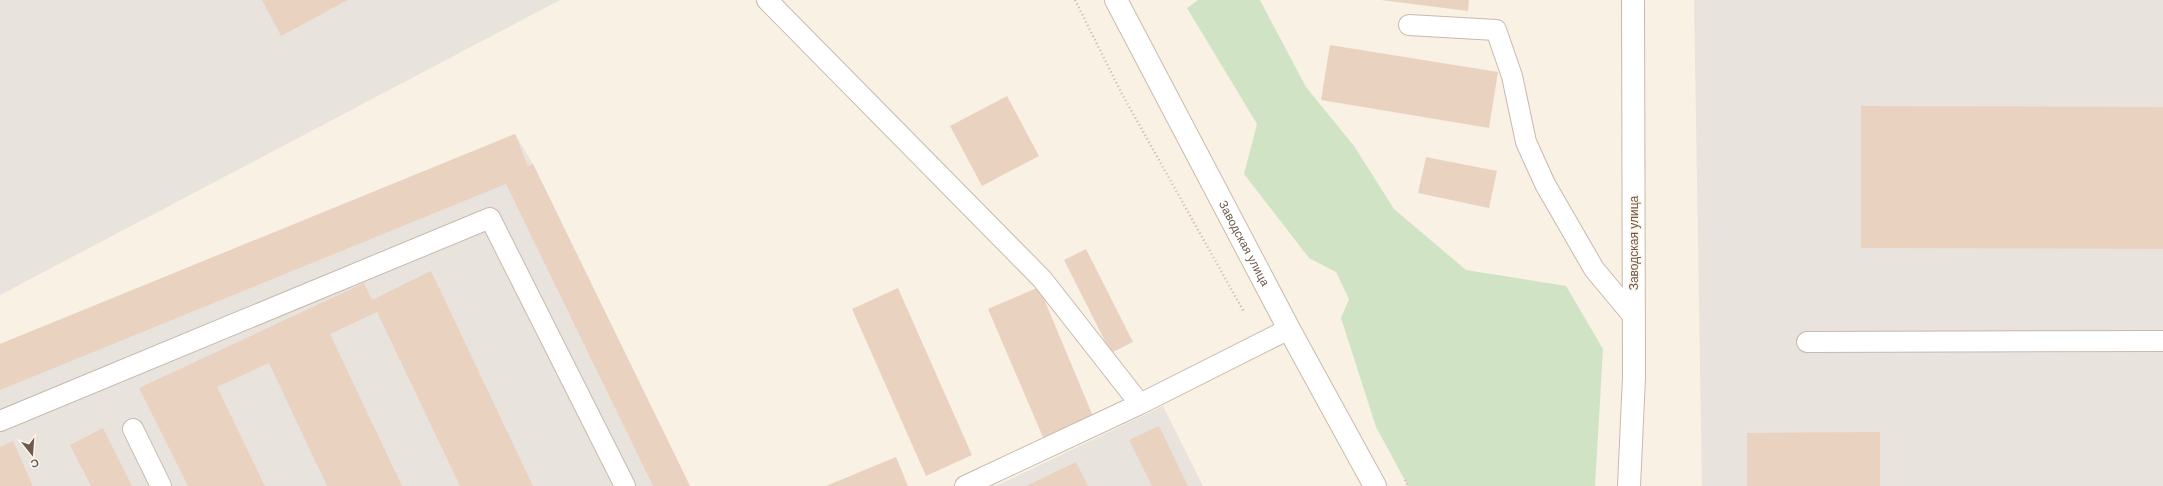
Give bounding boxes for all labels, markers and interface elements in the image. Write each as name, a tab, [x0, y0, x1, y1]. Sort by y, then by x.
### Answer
street label: Заводская улица	[1627, 195, 1641, 290]
street label: Заводская улица	[1216, 198, 1272, 289]
north arrow	[12, 434, 52, 474]
text: С	[29, 457, 40, 470]

